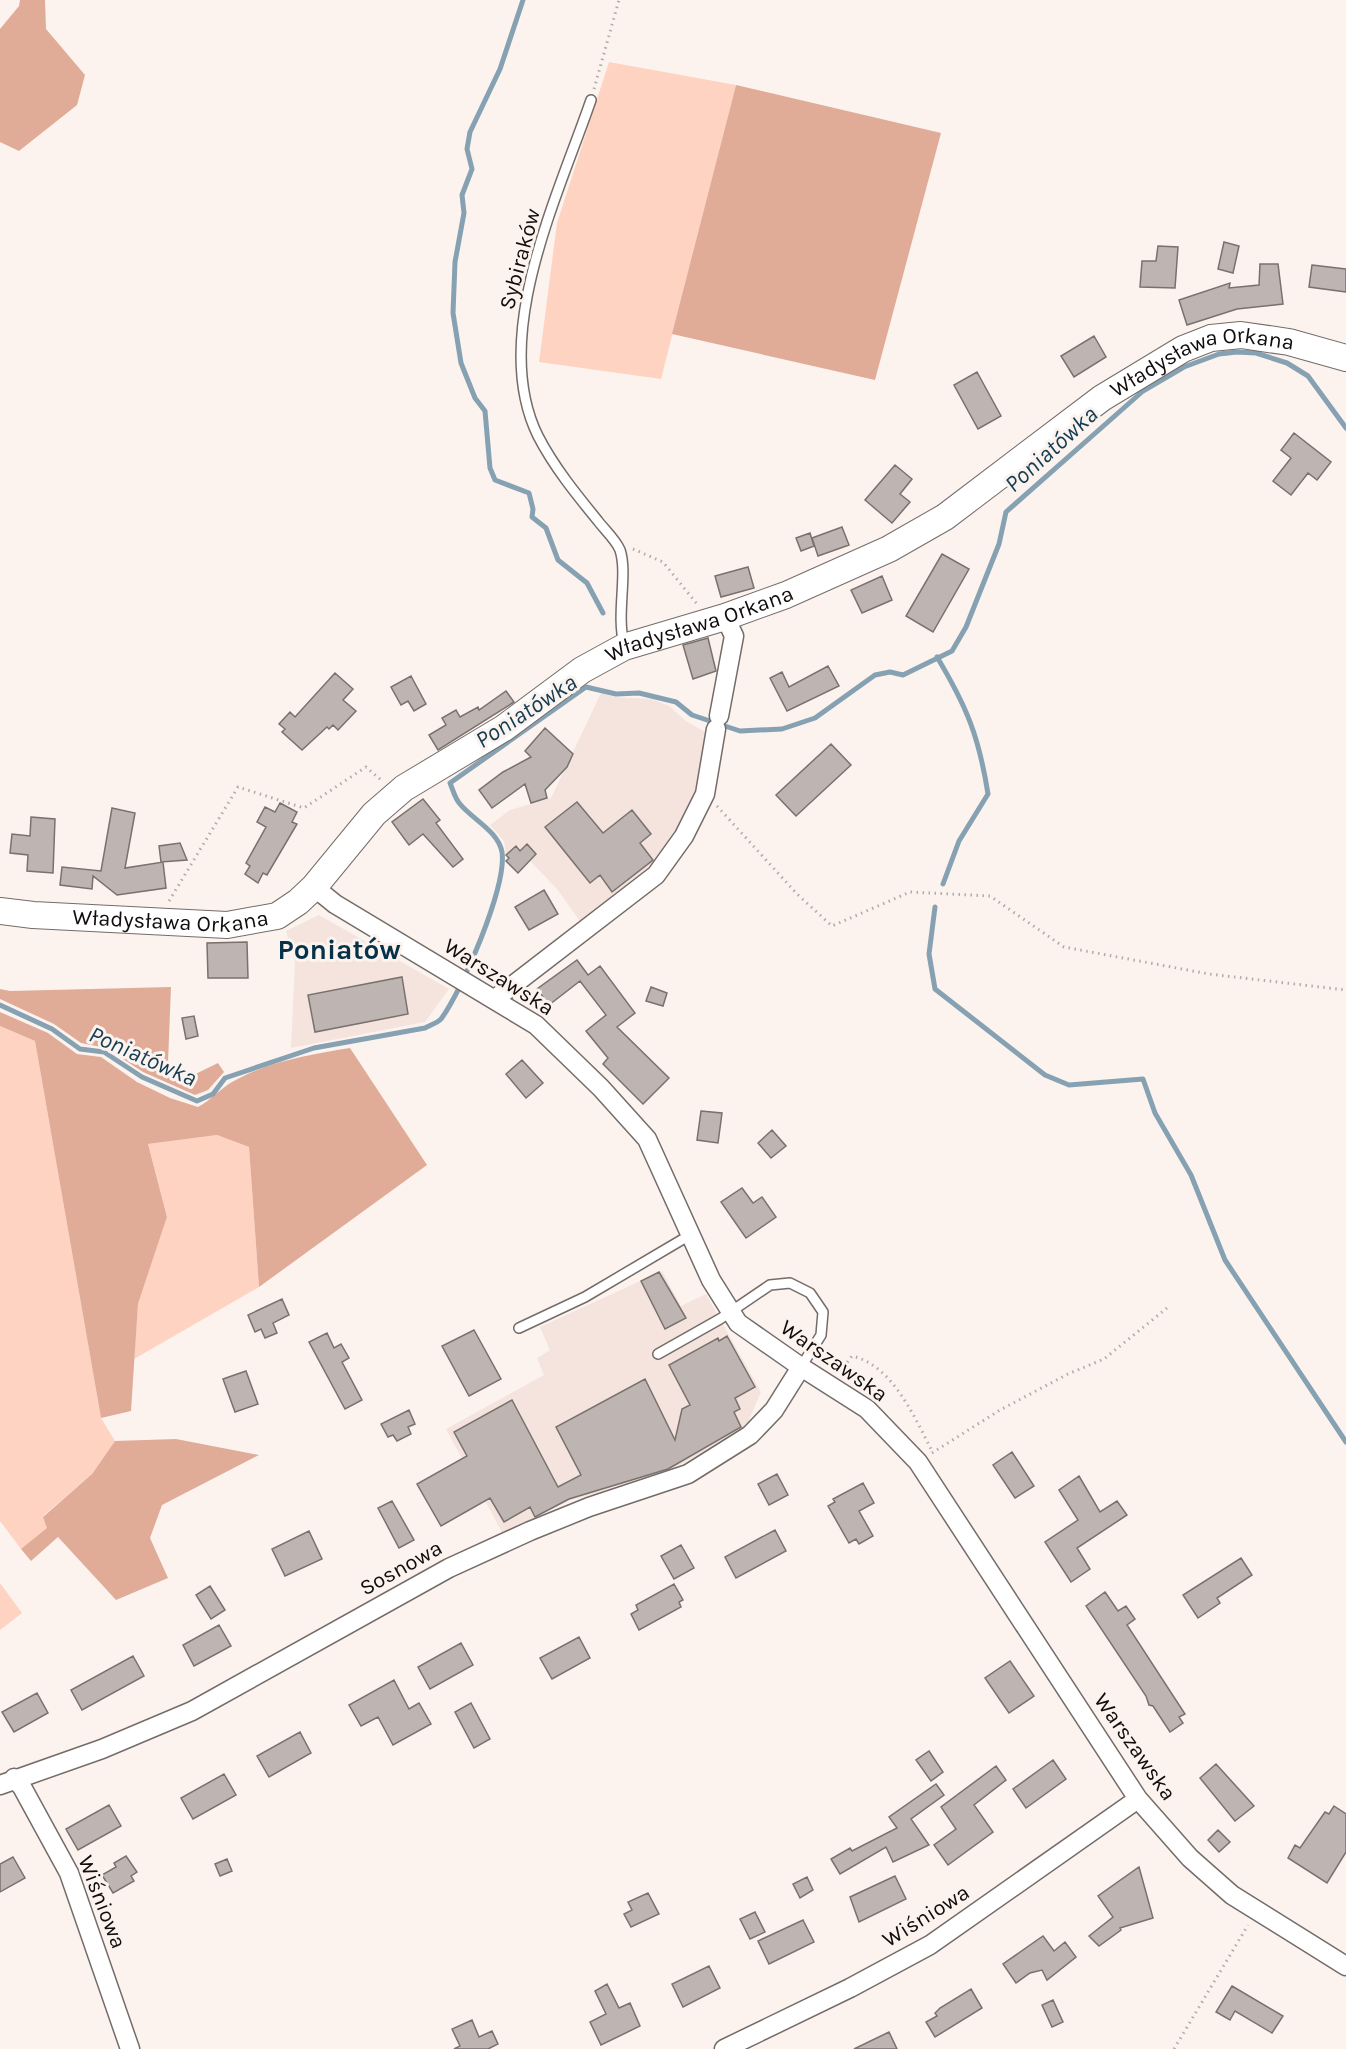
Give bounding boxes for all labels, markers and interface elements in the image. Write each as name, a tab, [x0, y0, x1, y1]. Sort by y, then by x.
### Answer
street label: Sybiraków	[494, 206, 546, 312]
street label: Władysława Orkana	[1105, 322, 1296, 403]
water label: Poniatówka	[999, 400, 1103, 498]
street label: Władysława Orkana	[601, 580, 797, 668]
water label: Poniatówka	[470, 668, 582, 754]
street label: Władysława Orkana	[72, 904, 270, 938]
district label: Poniatów	[277, 933, 401, 966]
street label: Warszawska	[439, 933, 559, 1021]
water label: Poniatówka	[85, 1020, 201, 1092]
street label: Warszawska	[775, 1314, 893, 1408]
street label: Sosnowa	[355, 1535, 447, 1601]
street label: Warszawska	[1088, 1688, 1182, 1806]
street label: Wiśniowa	[72, 1852, 132, 1952]
street label: Wiśniowa	[878, 1879, 974, 1953]

